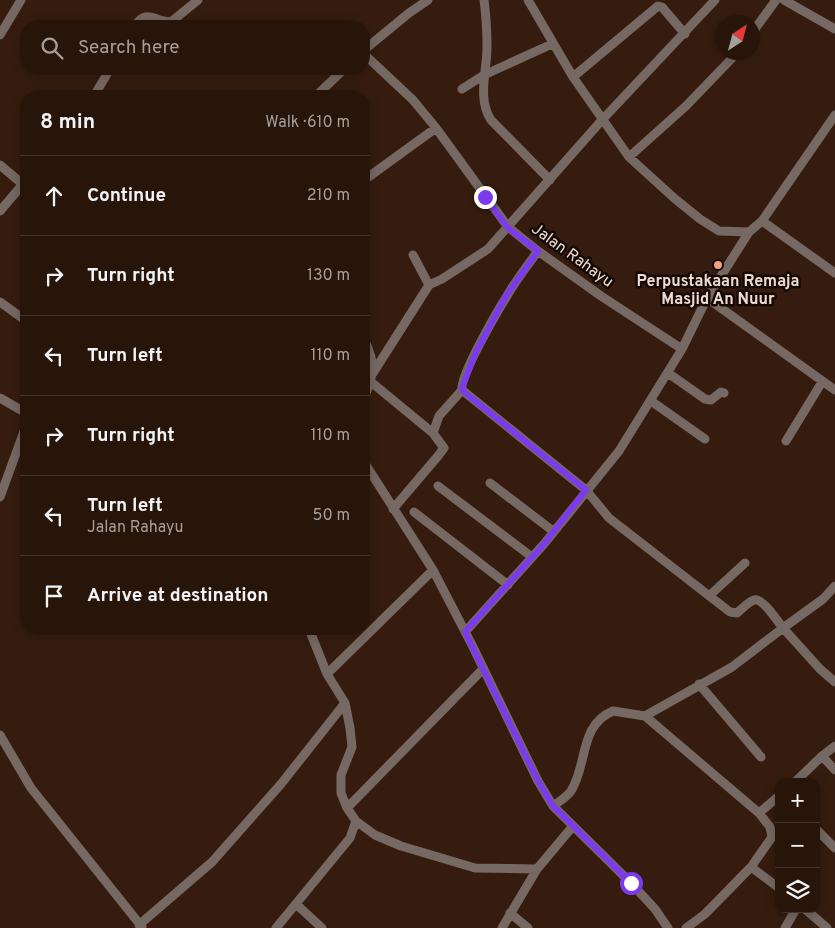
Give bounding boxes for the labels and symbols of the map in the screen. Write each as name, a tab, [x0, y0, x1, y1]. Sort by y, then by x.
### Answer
north arrow	[715, 15, 760, 60]
route end	[474, 186, 497, 209]
street label: Jalan Rahayu	[527, 220, 617, 292]
marker: Perpustakaan Remaja Masjid An Nuur	[712, 259, 724, 271]
place label: Perpustakaan Remaja Masjid An Nuur	[637, 272, 799, 310]
route start	[620, 872, 643, 895]

